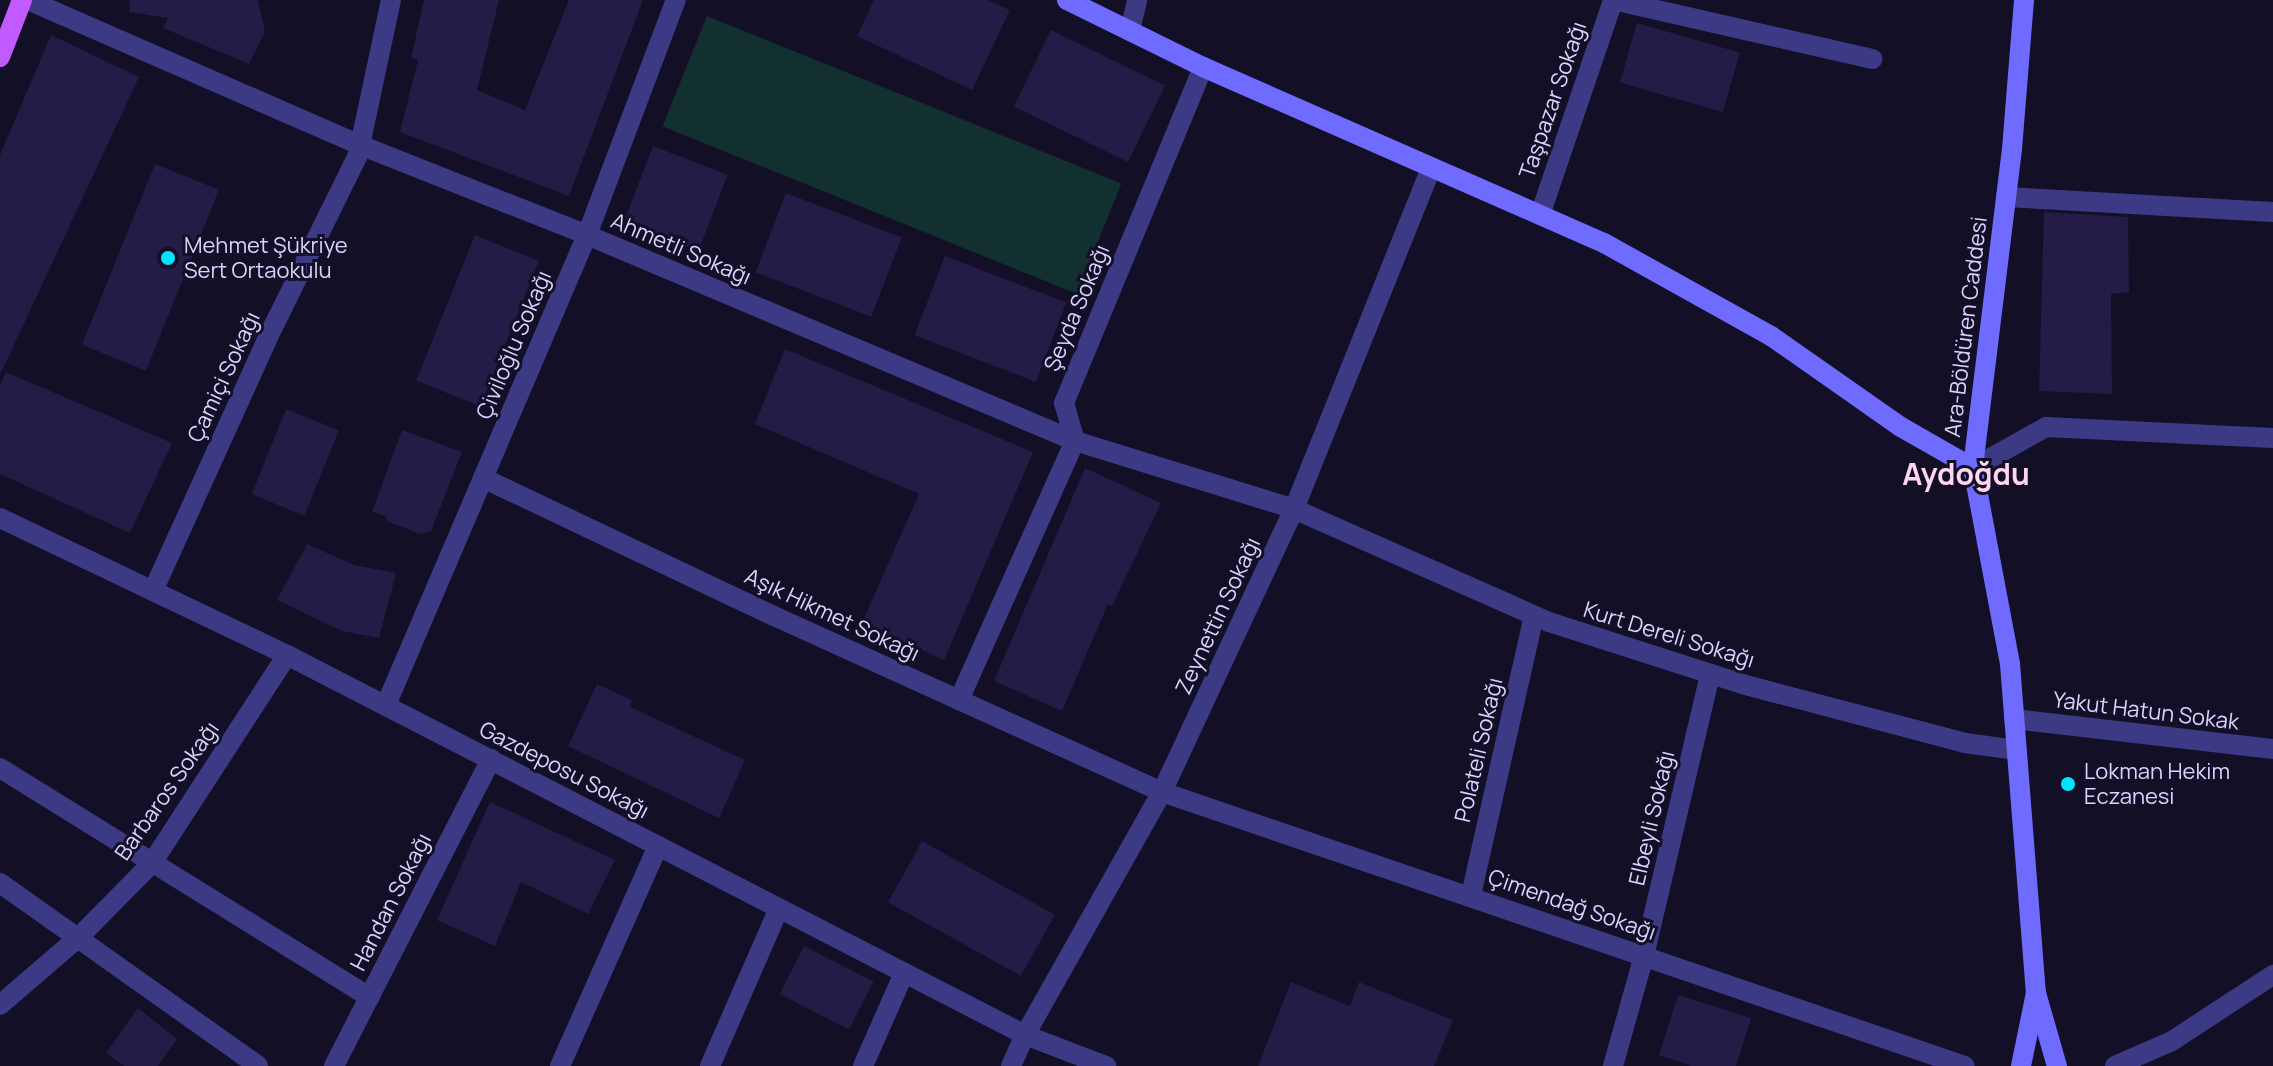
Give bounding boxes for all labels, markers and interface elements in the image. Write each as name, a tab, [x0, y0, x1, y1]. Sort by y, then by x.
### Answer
street label: Taşpazar Sokağı	[1514, 18, 1592, 182]
street label: Ahmetli Sokağı	[607, 208, 755, 290]
street label: Ara-Böldüren Caddesi	[1939, 215, 1993, 439]
place label: Mehmet Şükriye Sert Ortaokulu	[184, 232, 348, 284]
street label: Şeyda Sokağı	[1038, 241, 1116, 375]
marker: Mehmet Şükriye Sert Ortaokulu	[159, 249, 177, 267]
street label: Çiviloğlu Sokağı	[471, 267, 557, 423]
street label: Çamiçi Sokağı	[182, 308, 266, 446]
district label: Aydoğdu	[1902, 456, 2030, 492]
street label: Zeynettin Sokağı	[1170, 533, 1266, 699]
street label: Aşık Hikmet Sokağı	[741, 563, 923, 667]
street label: Kurt Dereli Sokağı	[1580, 596, 1758, 674]
street label: Polateli Sokağı	[1450, 675, 1508, 825]
street label: Yakut Hatun Sokak	[2052, 686, 2240, 736]
street label: Gazdeposu Sokağı	[475, 716, 653, 824]
street label: Barbaros Sokağı	[109, 717, 225, 865]
street label: Elbeyli Sokağı	[1624, 748, 1680, 888]
place label: Lokman Hekim Eczanesi	[2084, 758, 2230, 810]
marker: Lokman Hekim Eczanesi	[2059, 775, 2077, 793]
street label: Handan Sokağı	[345, 829, 437, 975]
street label: Çimendağ Sokağı	[1485, 864, 1659, 946]

